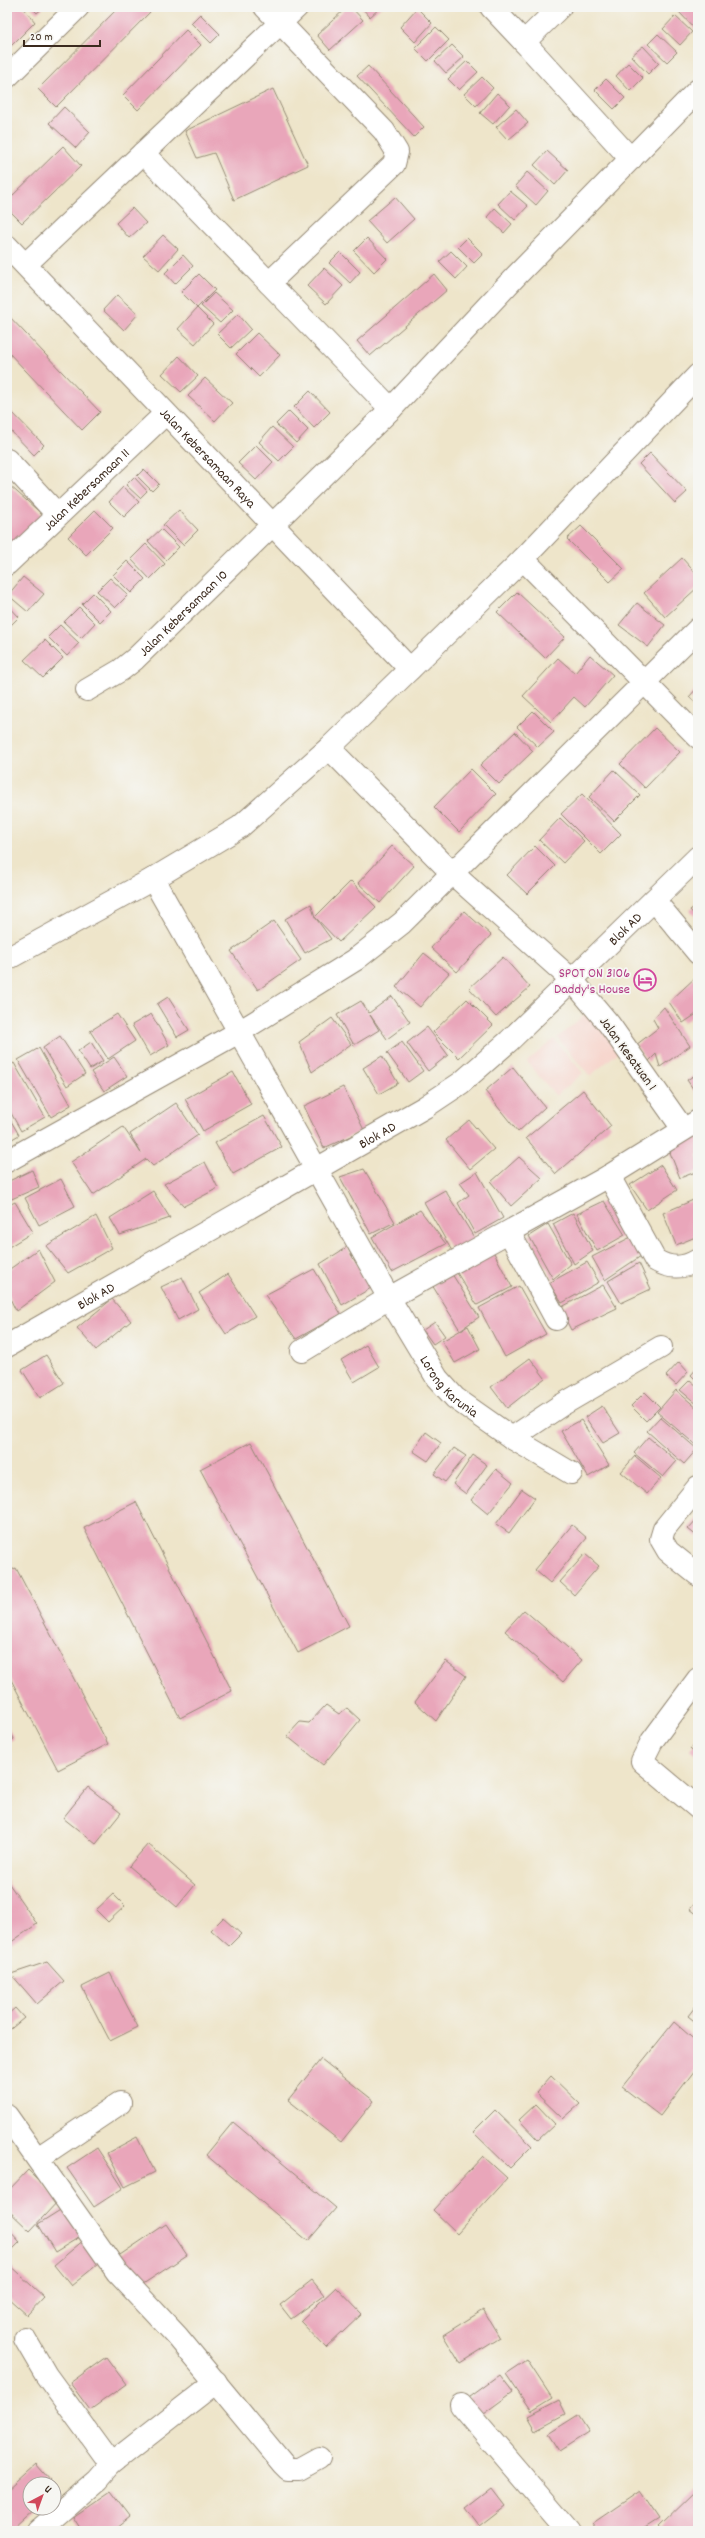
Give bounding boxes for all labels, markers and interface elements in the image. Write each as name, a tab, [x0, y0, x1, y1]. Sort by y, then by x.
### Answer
scale bar	[24, 22, 100, 48]
text: 20 m	[30, 29, 53, 46]
street label: Jalan Kebersamaan Raya	[154, 404, 260, 514]
street label: Jalan Kebersamaan 11	[40, 444, 135, 536]
street label: Jalan Kebersamaan 10	[135, 566, 233, 662]
street label: Blok AD	[605, 909, 647, 951]
place label: SPOT ON 3106 Daddy's House	[554, 964, 630, 1000]
hotel icon: SPOT ON 3106 Daddy's House	[632, 967, 658, 993]
street label: Jalan Kesatuan 1	[594, 1013, 661, 1095]
street label: Blok AD	[355, 1118, 400, 1155]
street label: Blok AD	[74, 1278, 119, 1316]
street label: Lorong Karunia	[414, 1352, 482, 1424]
north arrow	[22, 2476, 62, 2516]
text: U	[40, 2482, 55, 2498]

